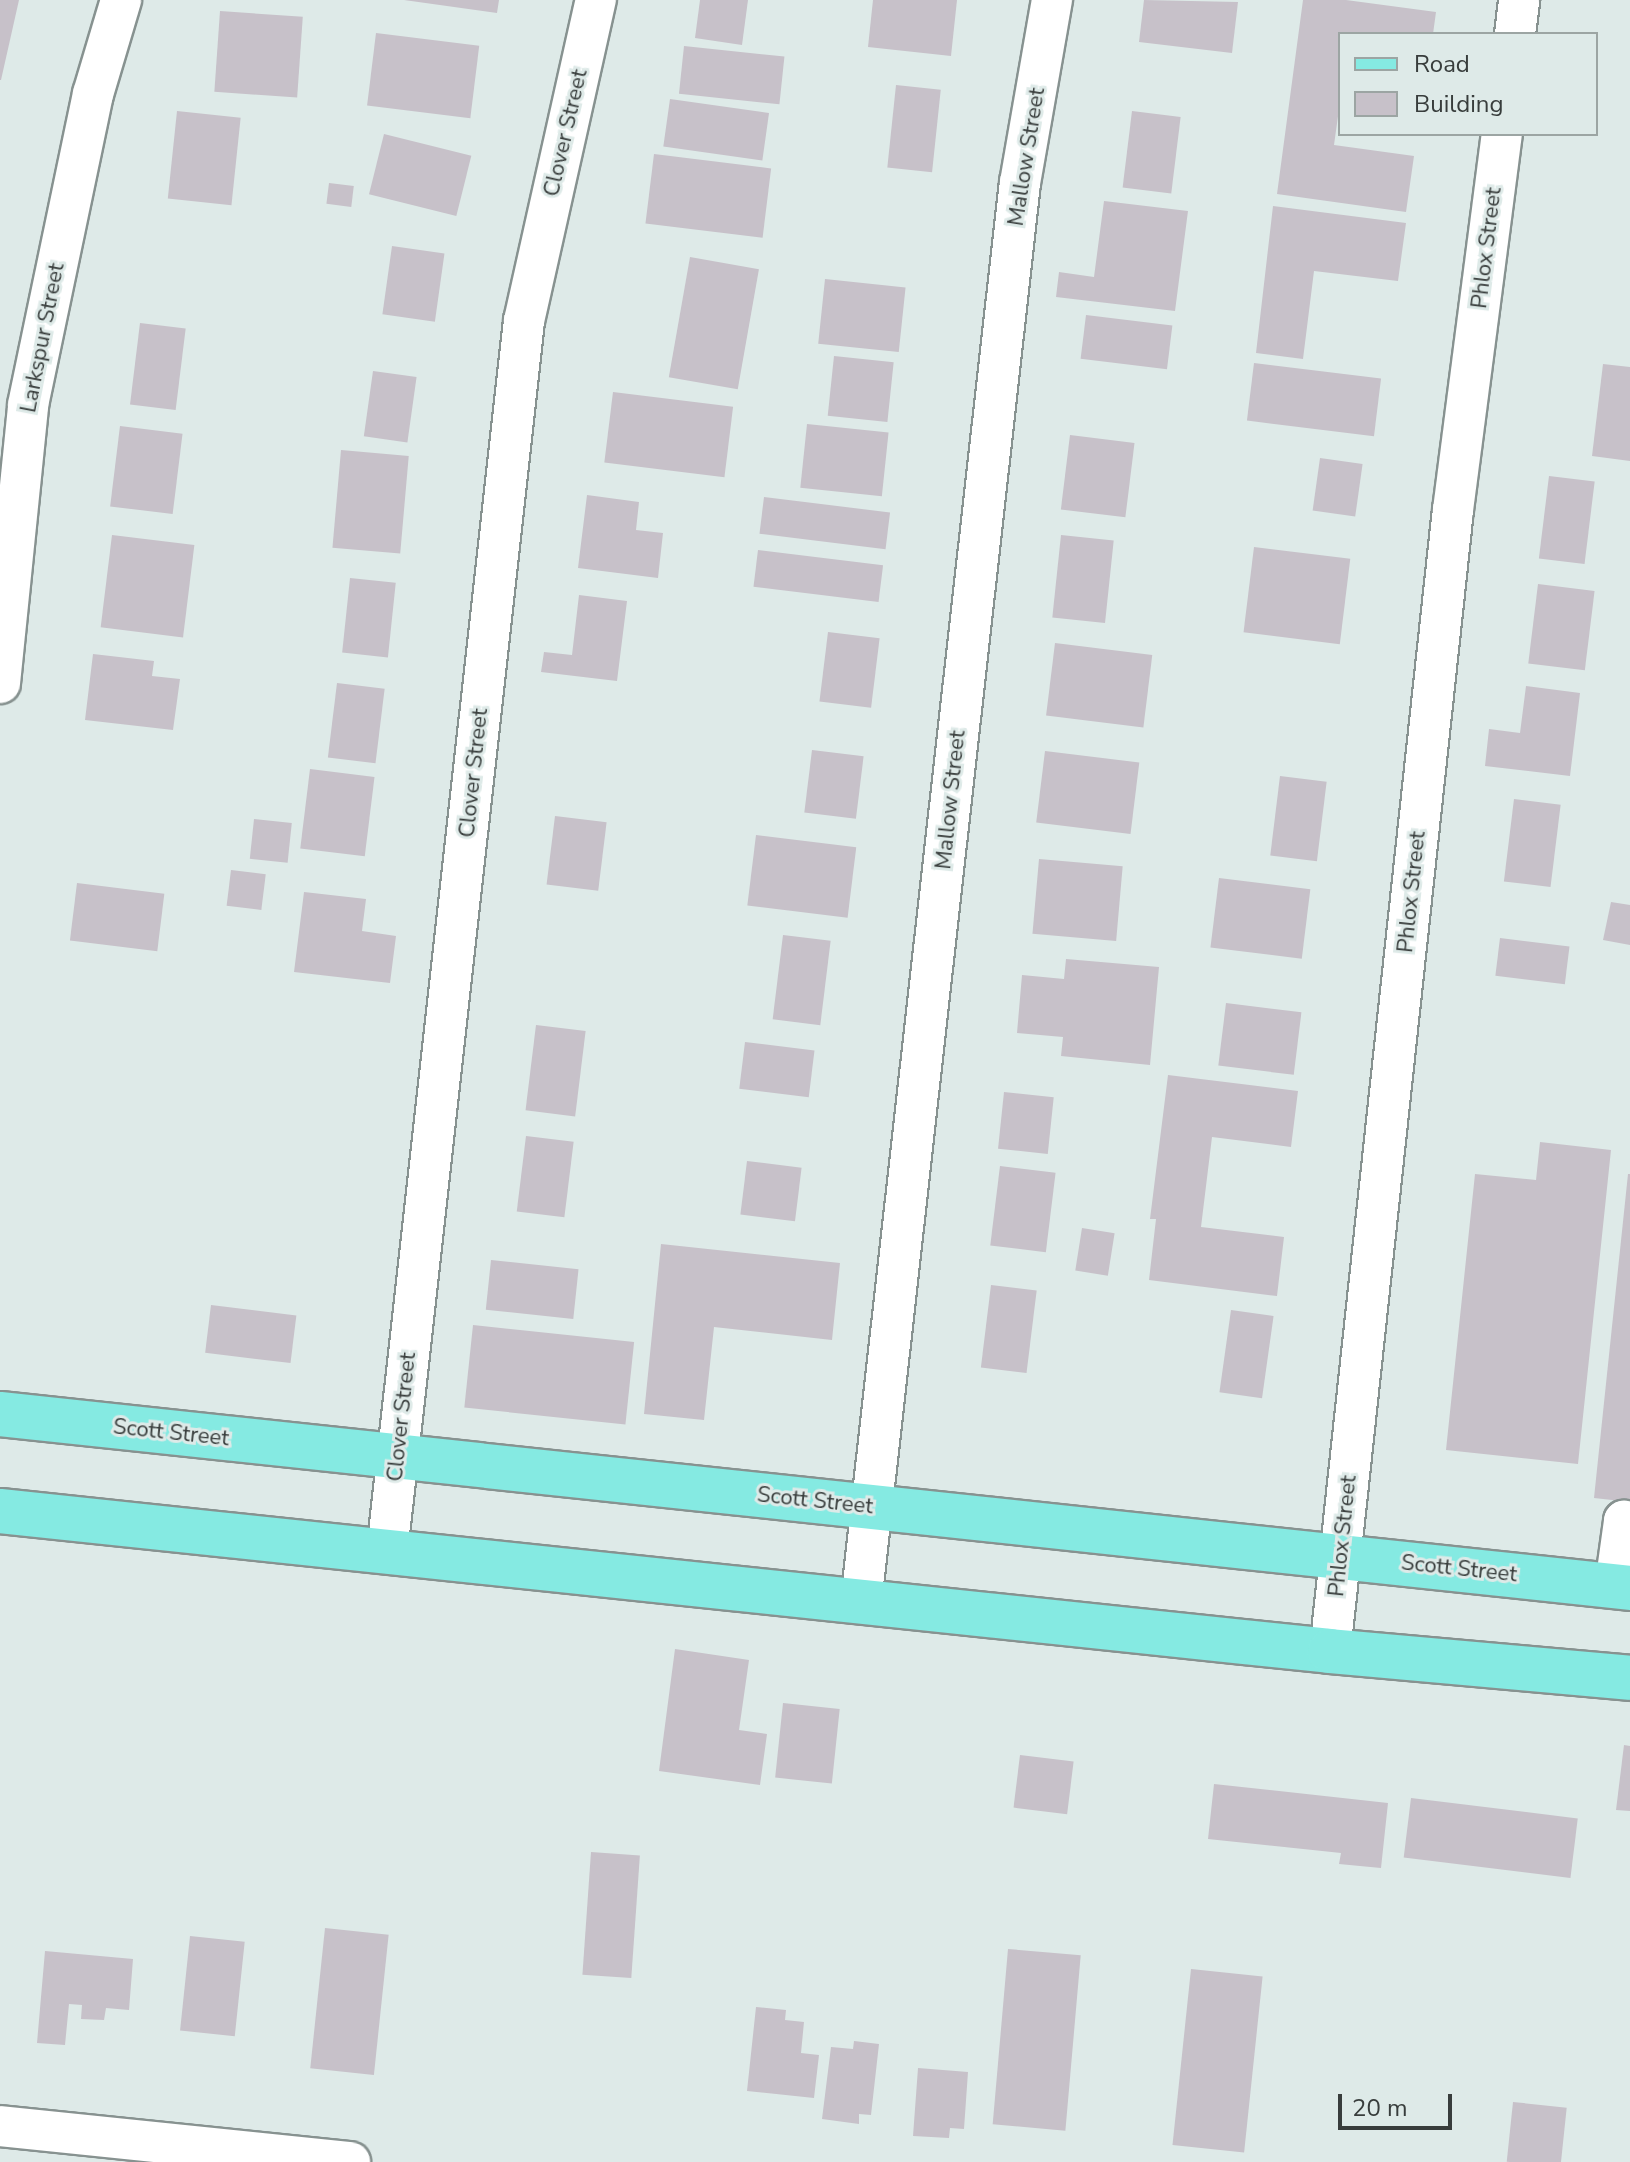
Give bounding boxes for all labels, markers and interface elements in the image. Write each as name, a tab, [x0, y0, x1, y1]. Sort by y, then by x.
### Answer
legend	[1338, 32, 1598, 136]
text: Road	[1414, 48, 1470, 80]
street label: Clover Street	[539, 67, 593, 199]
street label: Mallow Street	[1003, 86, 1051, 228]
text: Building	[1414, 88, 1504, 120]
street label: Phlox Street	[1466, 186, 1508, 310]
street label: Larkspur Street	[16, 261, 70, 415]
street label: Clover Street	[454, 707, 494, 839]
street label: Mallow Street	[931, 729, 971, 871]
street label: Phlox Street	[1392, 830, 1432, 954]
street label: Clover Street	[382, 1351, 422, 1483]
street label: Scott Street	[112, 1414, 230, 1452]
street label: Phlox Street	[1323, 1474, 1363, 1598]
street label: Scott Street	[756, 1482, 874, 1520]
street label: Scott Street	[1400, 1550, 1518, 1588]
scale bar	[1342, 2078, 1456, 2128]
text: 20 m	[1352, 2092, 1408, 2124]

